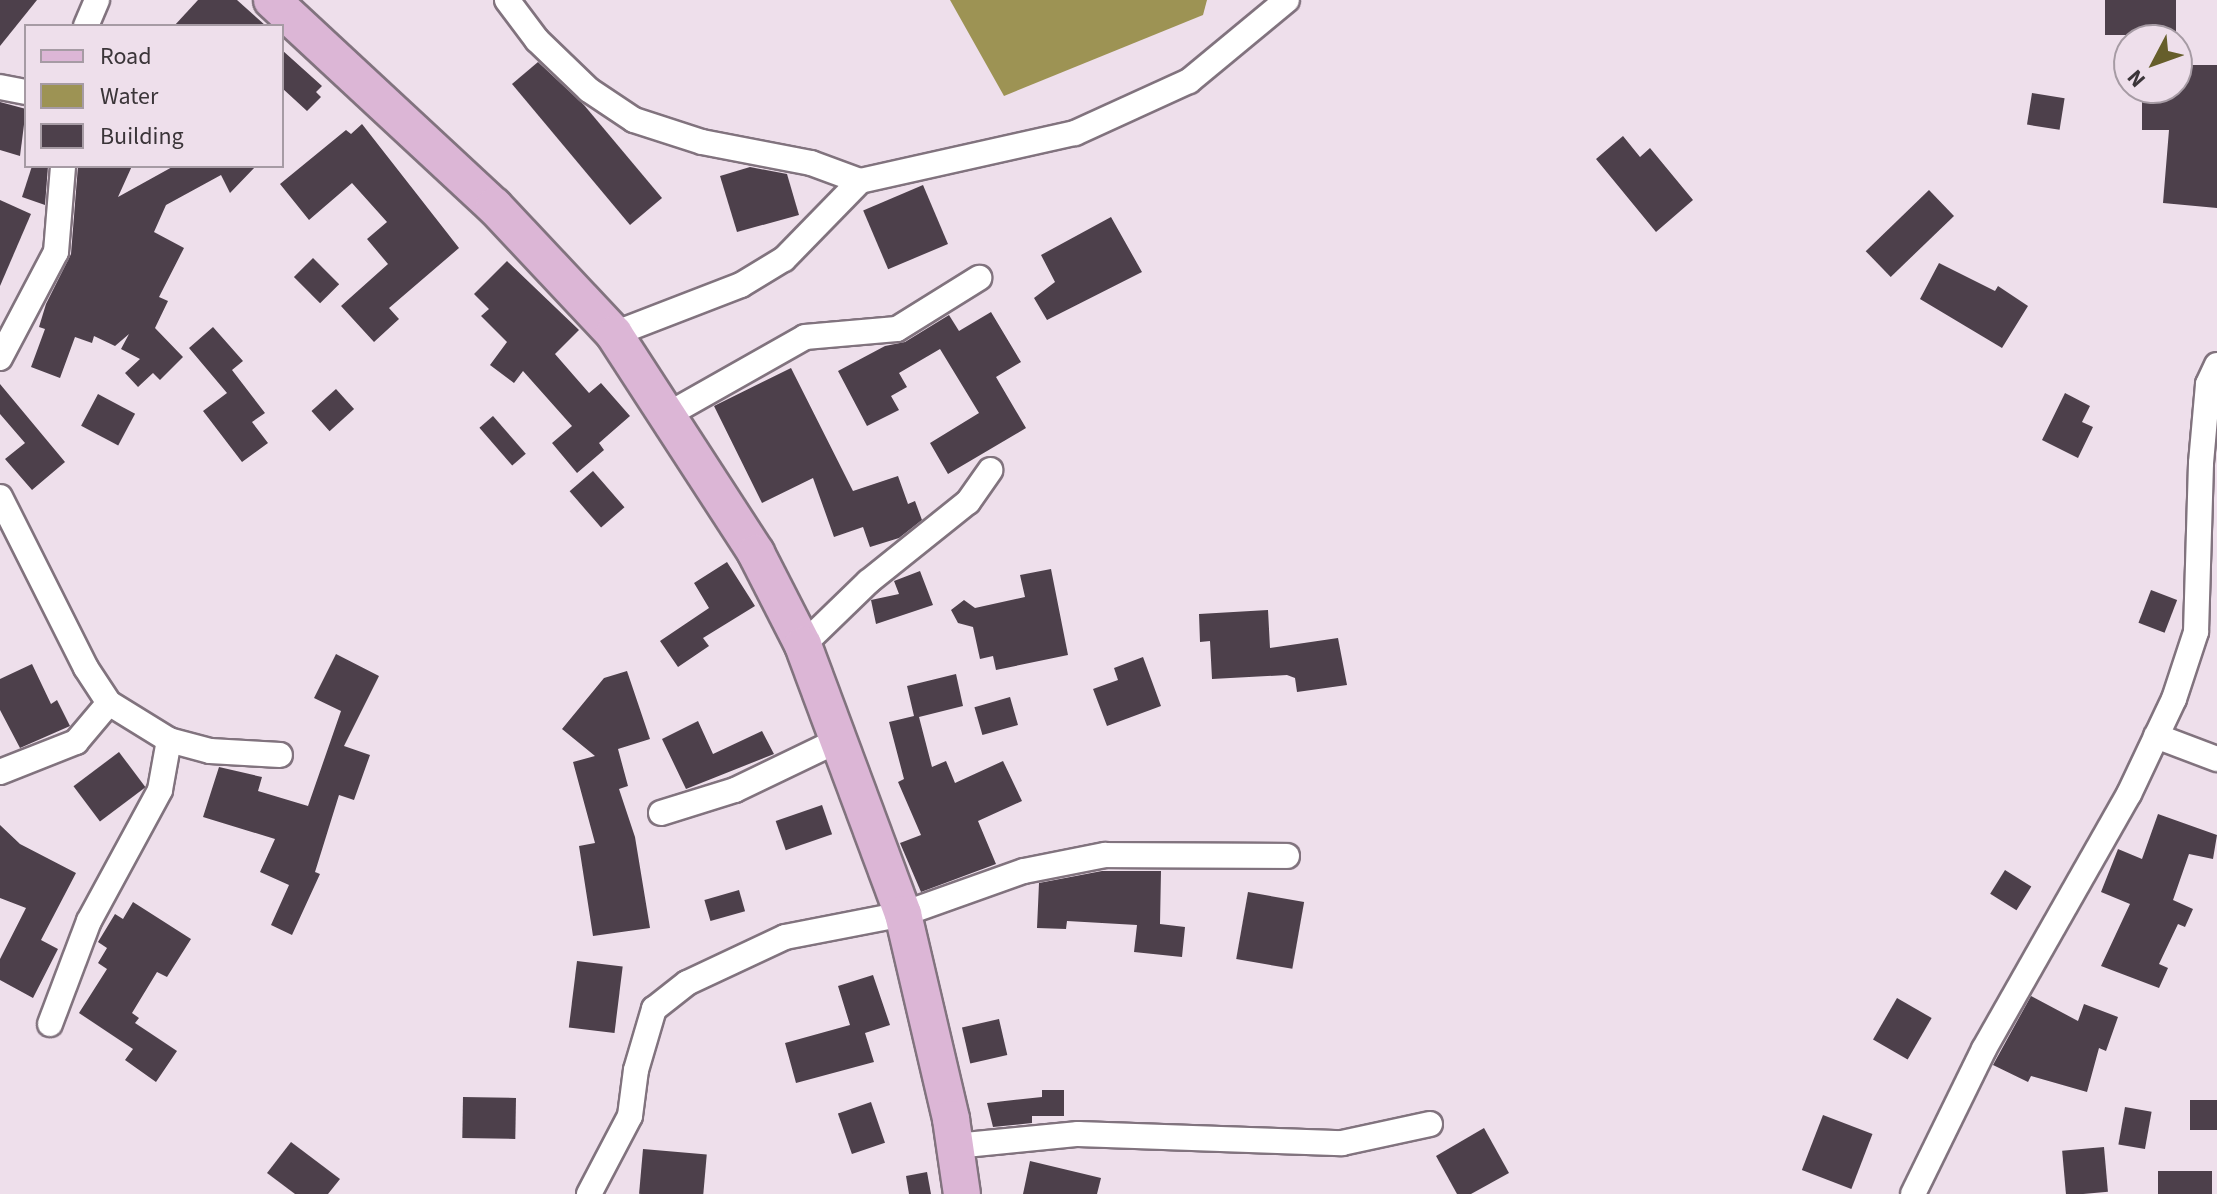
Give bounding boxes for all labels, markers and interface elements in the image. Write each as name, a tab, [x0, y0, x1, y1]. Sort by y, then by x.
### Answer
legend	[24, 24, 284, 168]
north arrow	[2113, 24, 2193, 104]
text: Road	[100, 39, 152, 74]
text: N	[2120, 62, 2153, 94]
text: Water	[100, 79, 158, 114]
text: Building	[100, 119, 184, 154]

